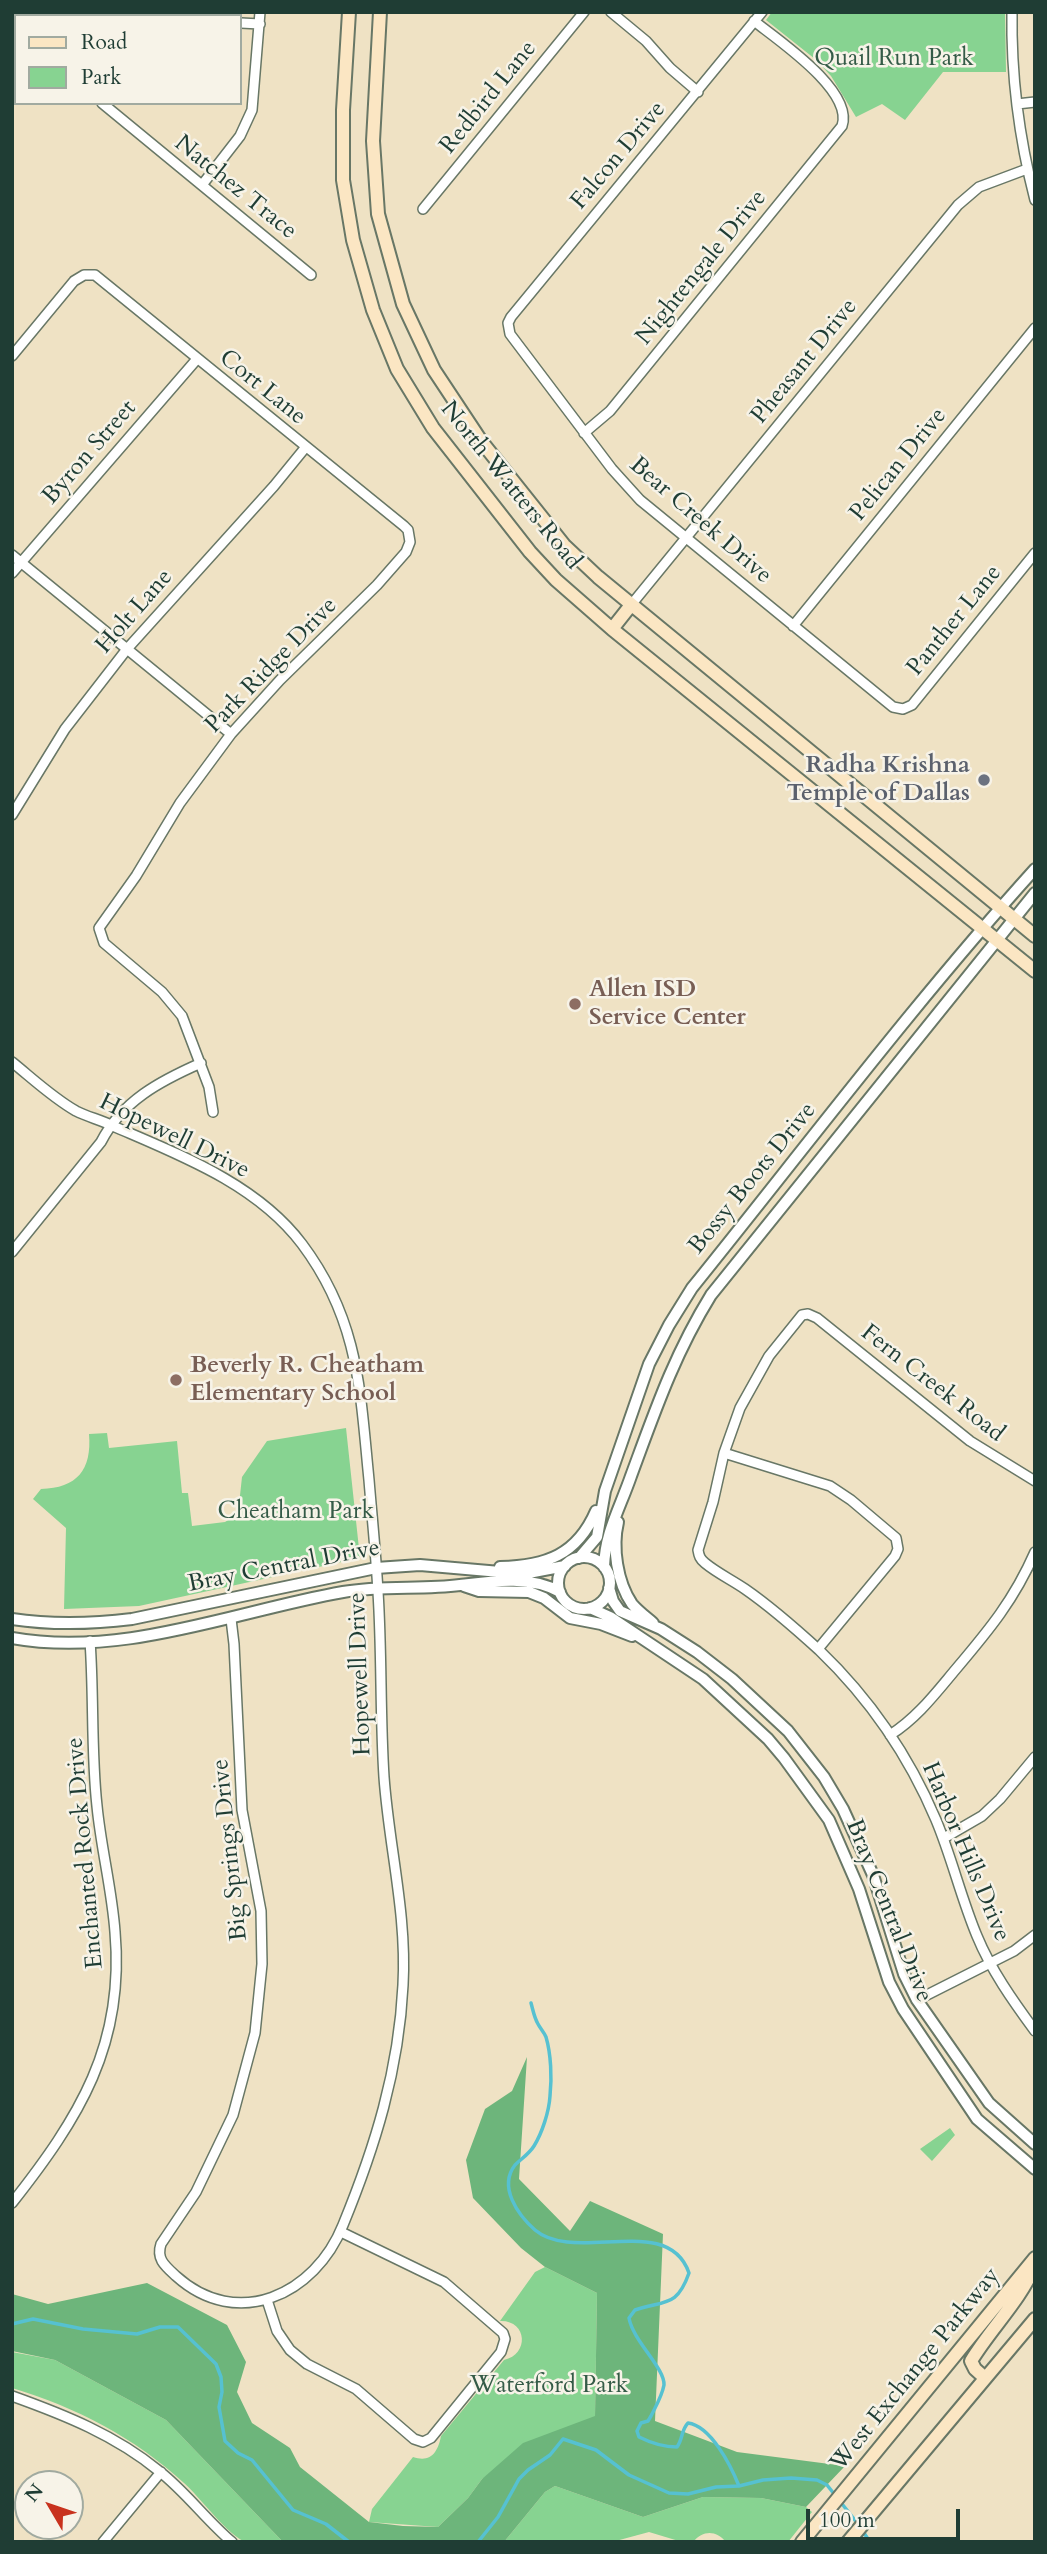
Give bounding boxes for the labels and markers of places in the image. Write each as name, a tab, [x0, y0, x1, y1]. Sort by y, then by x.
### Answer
place label: Radha Krishna Temple of Dallas	[787, 752, 970, 808]
marker: Radha Krishna Temple of Dallas	[976, 772, 992, 788]
place label: Allen ISD Service Center	[589, 976, 746, 1032]
marker: Allen ISD Service Center	[567, 996, 583, 1012]
place label: Beverly R. Cheatham Elementary School	[190, 1352, 424, 1408]
marker: Beverly R. Cheatham Elementary School	[168, 1372, 184, 1388]

